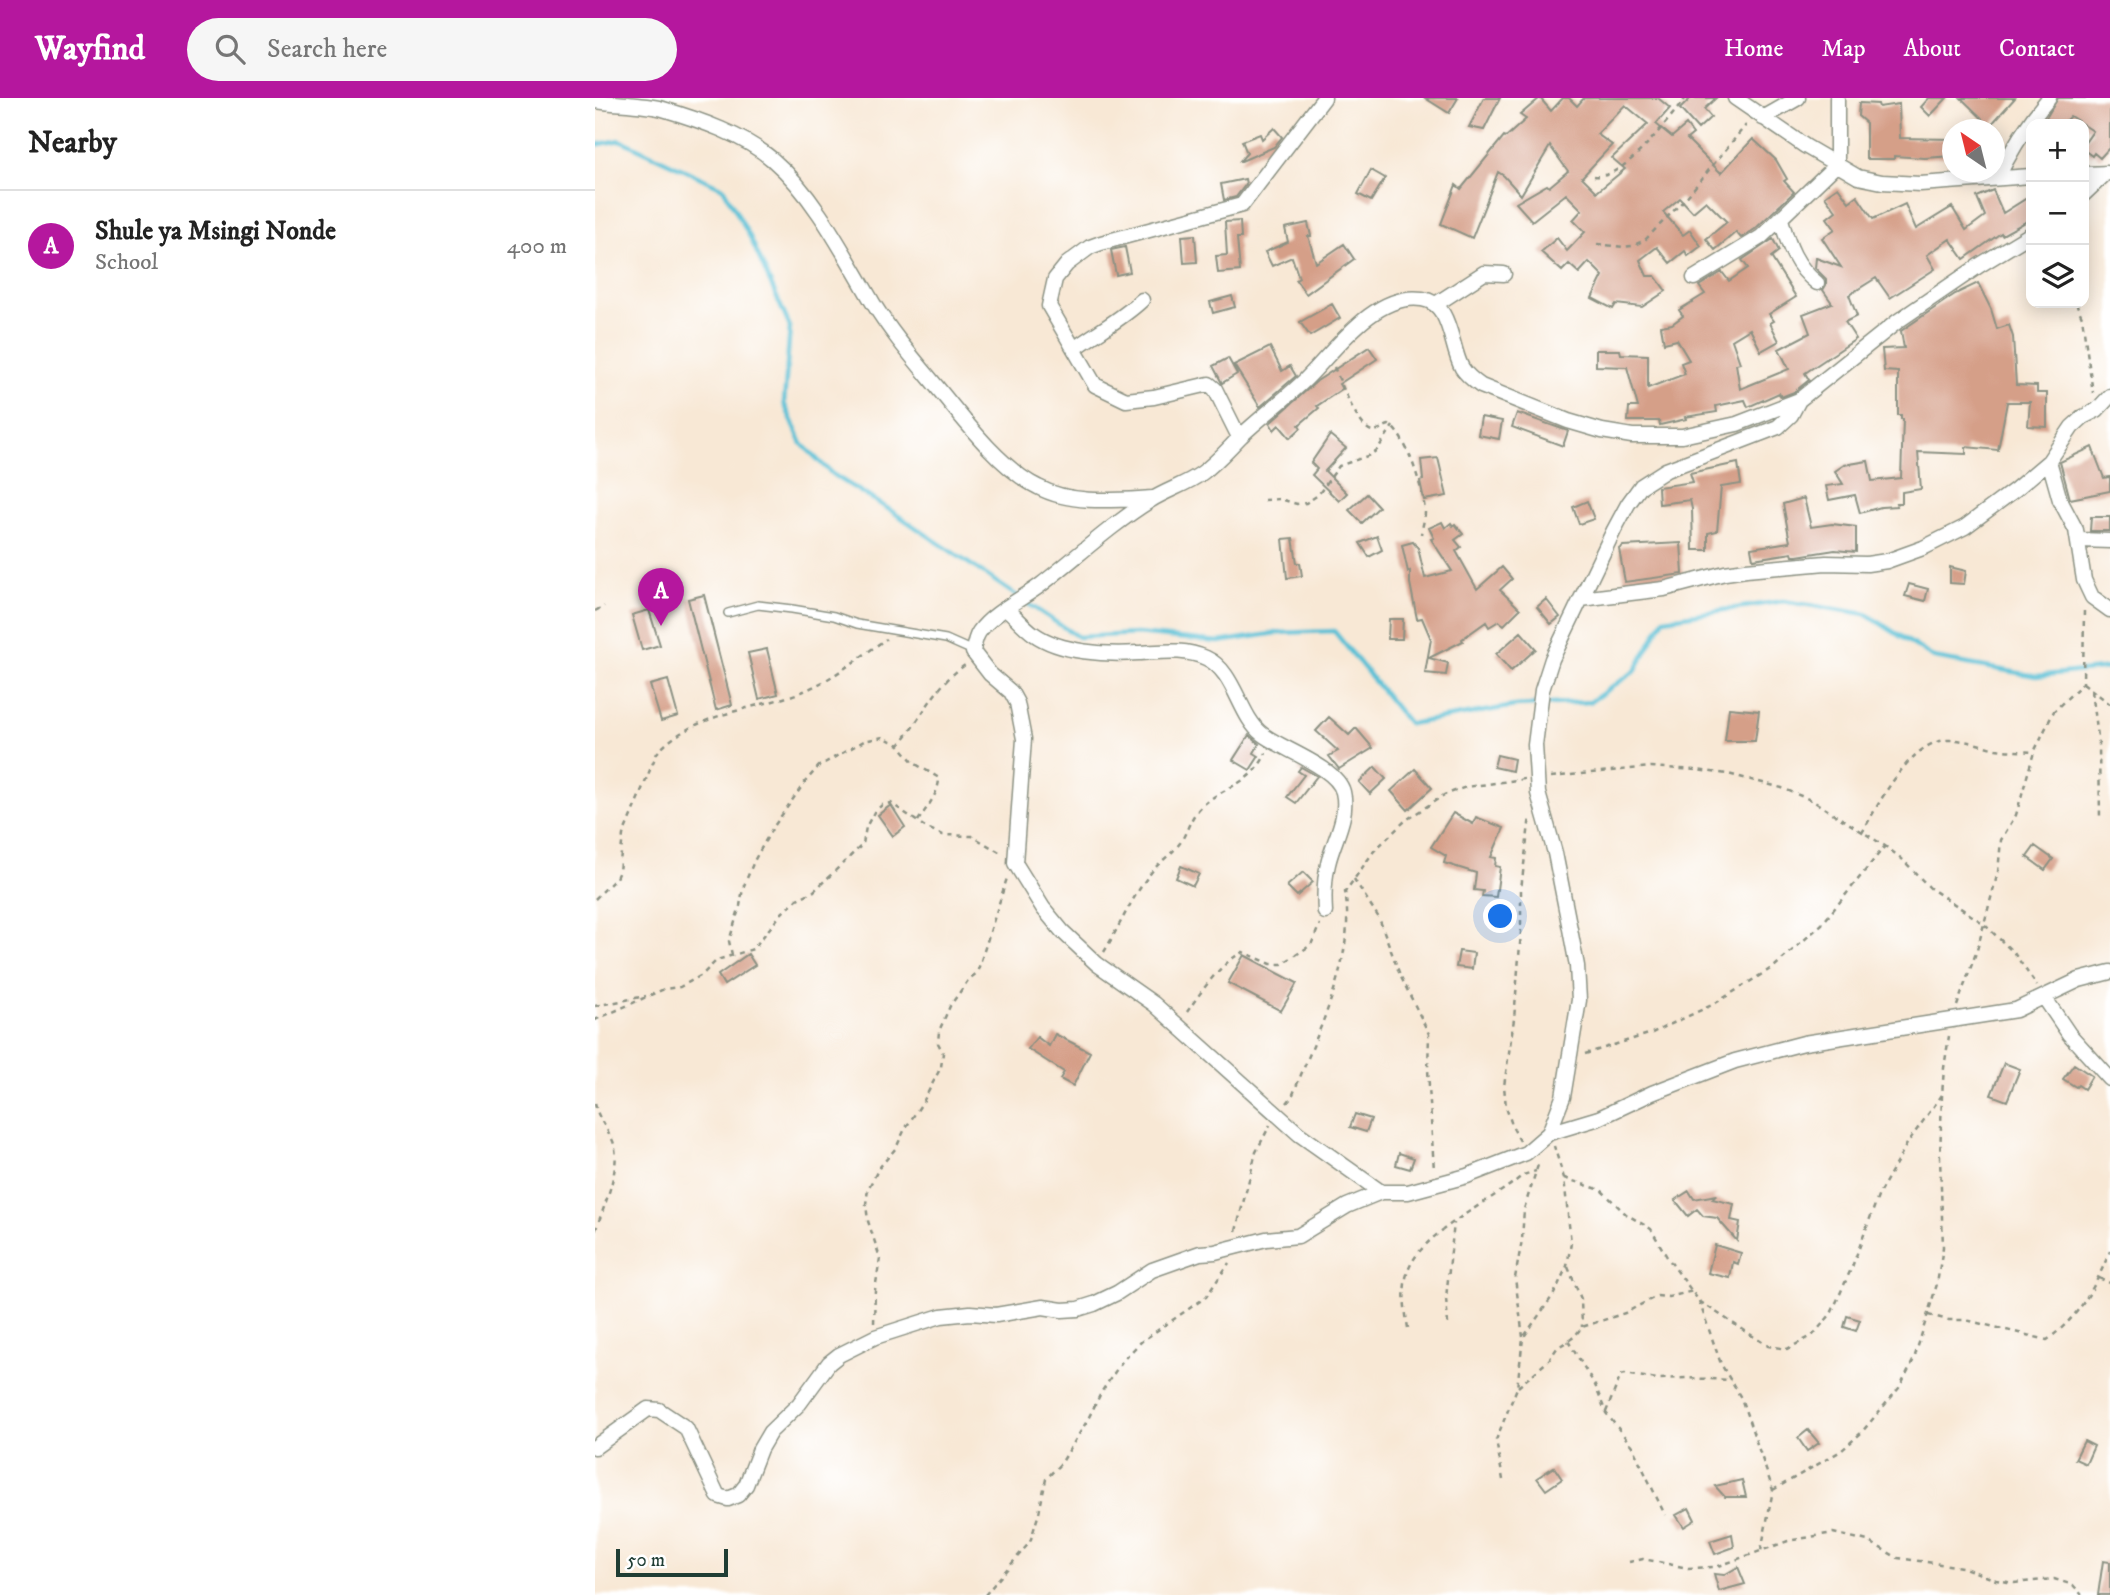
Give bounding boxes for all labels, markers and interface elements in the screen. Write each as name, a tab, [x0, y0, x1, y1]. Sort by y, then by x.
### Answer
search box	[187, 18, 677, 81]
text: Wayfind	[35, 29, 145, 70]
icon: search	[211, 30, 249, 68]
text: Search here	[267, 33, 387, 66]
text: Home	[1724, 34, 1783, 64]
text: Map	[1821, 34, 1866, 64]
text: About	[1904, 34, 1961, 64]
text: Contact	[1999, 34, 2075, 64]
north arrow	[1942, 119, 2005, 182]
map controls	[2026, 119, 2089, 308]
button: +	[2026, 119, 2089, 182]
text: Nearby	[28, 125, 117, 162]
button: −	[2026, 182, 2089, 245]
text: Shule ya Msingi Nonde	[95, 215, 336, 248]
text: A	[44, 232, 58, 261]
text: 400 m	[507, 232, 567, 261]
button: layers	[2026, 245, 2089, 308]
text: School	[95, 248, 158, 277]
pin: A	[638, 568, 684, 626]
your location	[1483, 899, 1517, 933]
scale bar	[616, 1546, 728, 1578]
text: 50 m	[627, 1549, 665, 1572]

